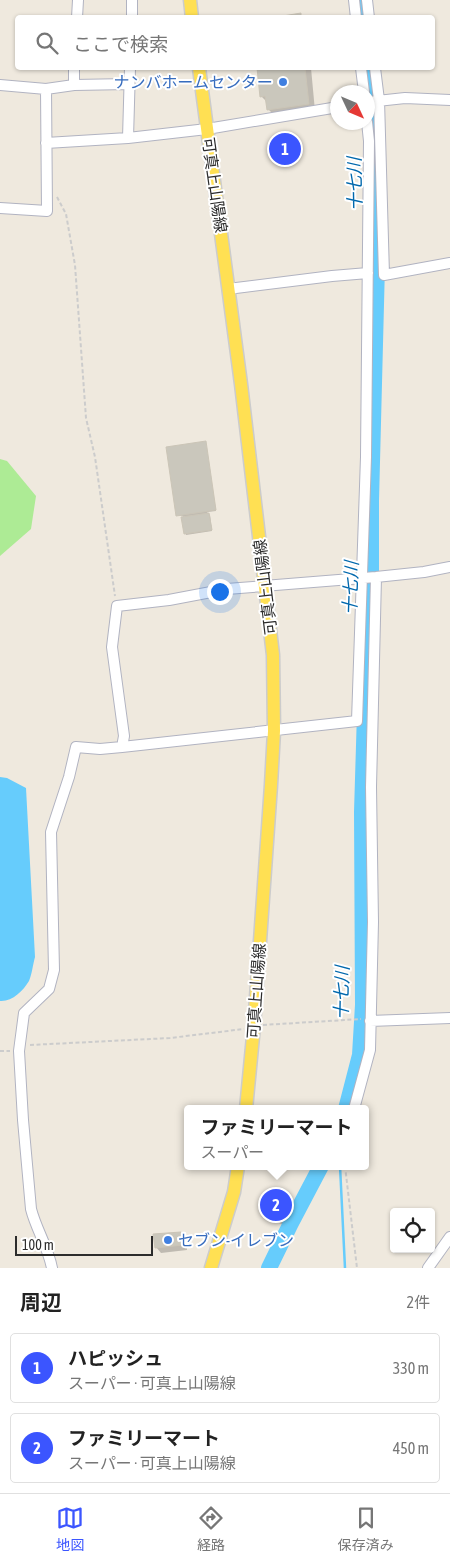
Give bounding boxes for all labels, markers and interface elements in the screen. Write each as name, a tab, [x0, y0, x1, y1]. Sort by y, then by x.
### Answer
search box	[15, 15, 435, 70]
icon: search	[33, 29, 61, 57]
text: ここで検索	[73, 33, 168, 55]
place label: ナンバホームセンター	[113, 73, 273, 91]
marker: ナンバホームセンター	[277, 76, 289, 88]
north arrow	[330, 85, 375, 130]
pin: 1	[269, 130, 301, 168]
street label: 可真上山陽線	[199, 136, 231, 234]
water label: 十七川	[343, 155, 365, 211]
street label: 可真上山陽線	[250, 538, 280, 636]
water label: 十七川	[339, 559, 362, 615]
your location	[207, 579, 233, 605]
street label: 可真上山陽線	[244, 942, 268, 1040]
water label: 十七川	[331, 964, 353, 1020]
popup	[184, 1105, 369, 1170]
text: ファミリーマート	[200, 1116, 353, 1138]
text: スーパー	[200, 1143, 264, 1161]
pin: 2	[260, 1186, 292, 1224]
map controls	[390, 1208, 435, 1253]
button: locate	[390, 1208, 435, 1253]
place label: セブン-イレブン	[178, 1231, 294, 1249]
scale bar	[15, 1233, 152, 1256]
marker: セブン-イレブン	[162, 1234, 174, 1246]
text: 100 m	[22, 1237, 54, 1253]
text: 周辺	[20, 1290, 62, 1314]
text: 2件	[406, 1293, 430, 1311]
text: ハピッシュ	[68, 1347, 163, 1369]
text: 1	[33, 1359, 41, 1377]
text: 330 m	[393, 1359, 429, 1377]
text: スーパー · 可真上山陽線	[68, 1374, 236, 1392]
text: ファミリーマート	[68, 1427, 220, 1449]
text: 2	[33, 1439, 41, 1457]
text: 450 m	[393, 1439, 429, 1457]
text: スーパー · 可真上山陽線	[68, 1454, 236, 1472]
tab: 地図	[56, 1504, 84, 1554]
tab: 経路	[197, 1504, 225, 1554]
tab: 保存済み	[338, 1504, 394, 1554]

